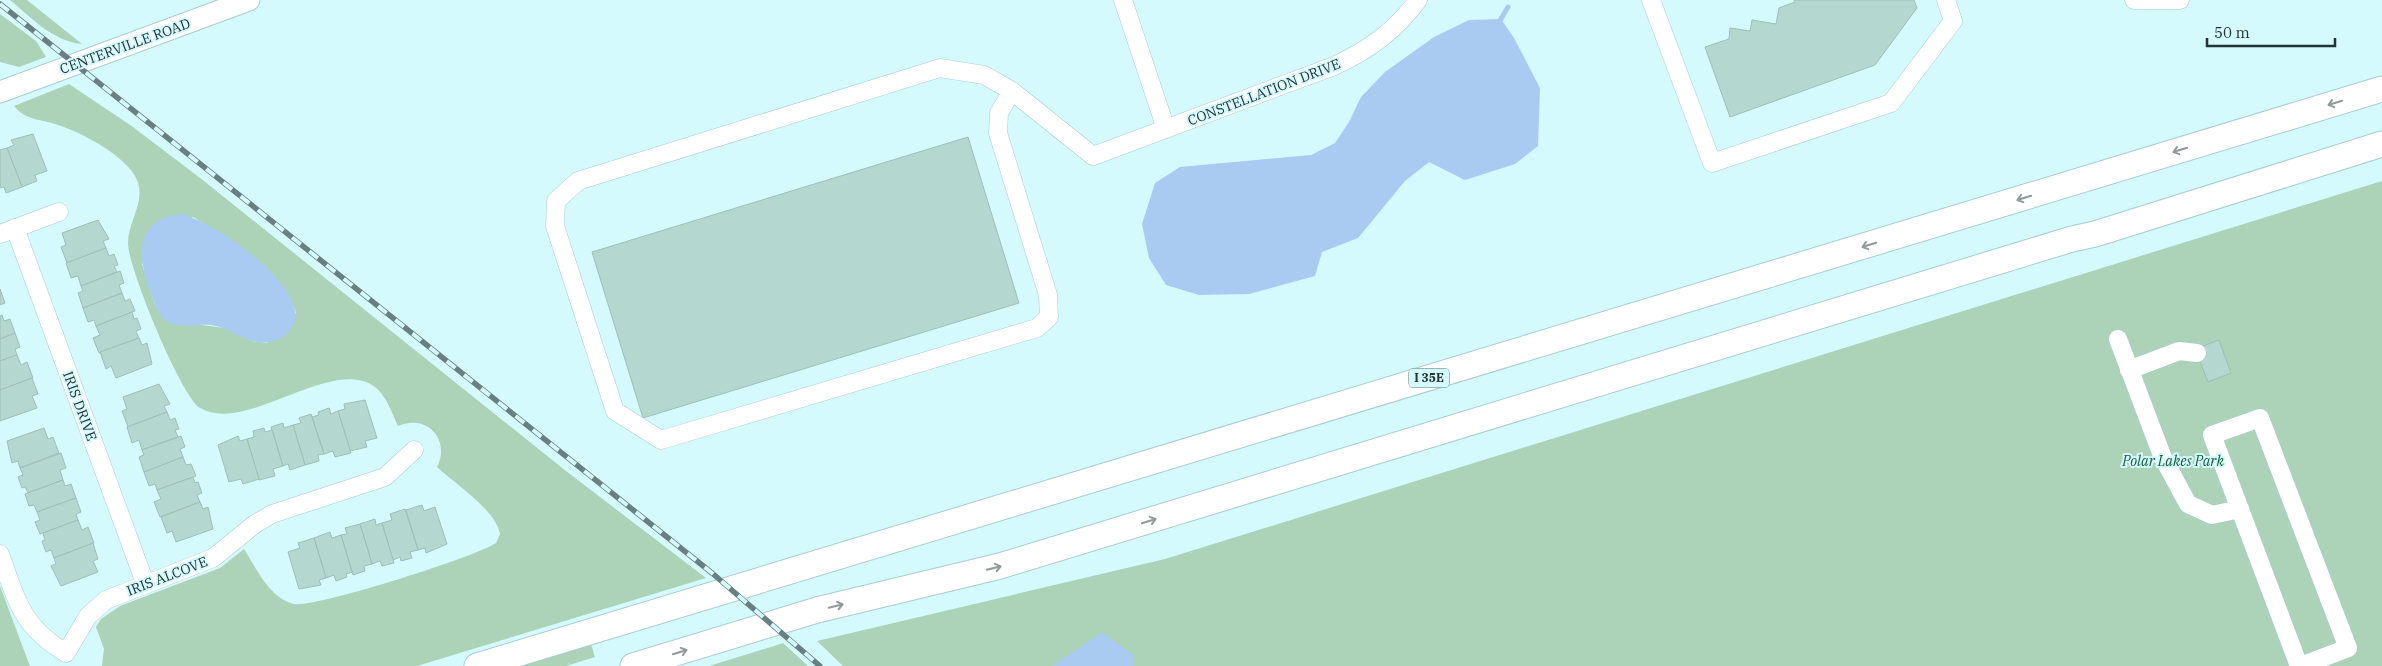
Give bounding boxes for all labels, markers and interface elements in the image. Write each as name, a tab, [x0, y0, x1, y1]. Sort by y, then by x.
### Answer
street label: CENTERVILLE ROAD	[57, 14, 193, 78]
scale bar	[2207, 15, 2334, 47]
text: 50 m	[2214, 23, 2250, 42]
street label: CONSTELLATION DRIVE	[1185, 55, 1343, 129]
one-way arrow	[2328, 98, 2344, 108]
one-way arrow	[2172, 146, 2188, 156]
one-way arrow	[2017, 193, 2033, 203]
one-way arrow	[1861, 240, 1877, 250]
road number: I 35E	[1409, 368, 1449, 388]
street label: IRIS DRIVE	[59, 369, 101, 443]
park label: Polar Lakes Park	[2121, 452, 2224, 470]
one-way arrow	[1141, 515, 1157, 525]
street label: IRIS ALCOVE	[124, 552, 210, 600]
one-way arrow	[985, 562, 1001, 572]
one-way arrow	[827, 600, 843, 610]
one-way arrow	[672, 646, 688, 656]

